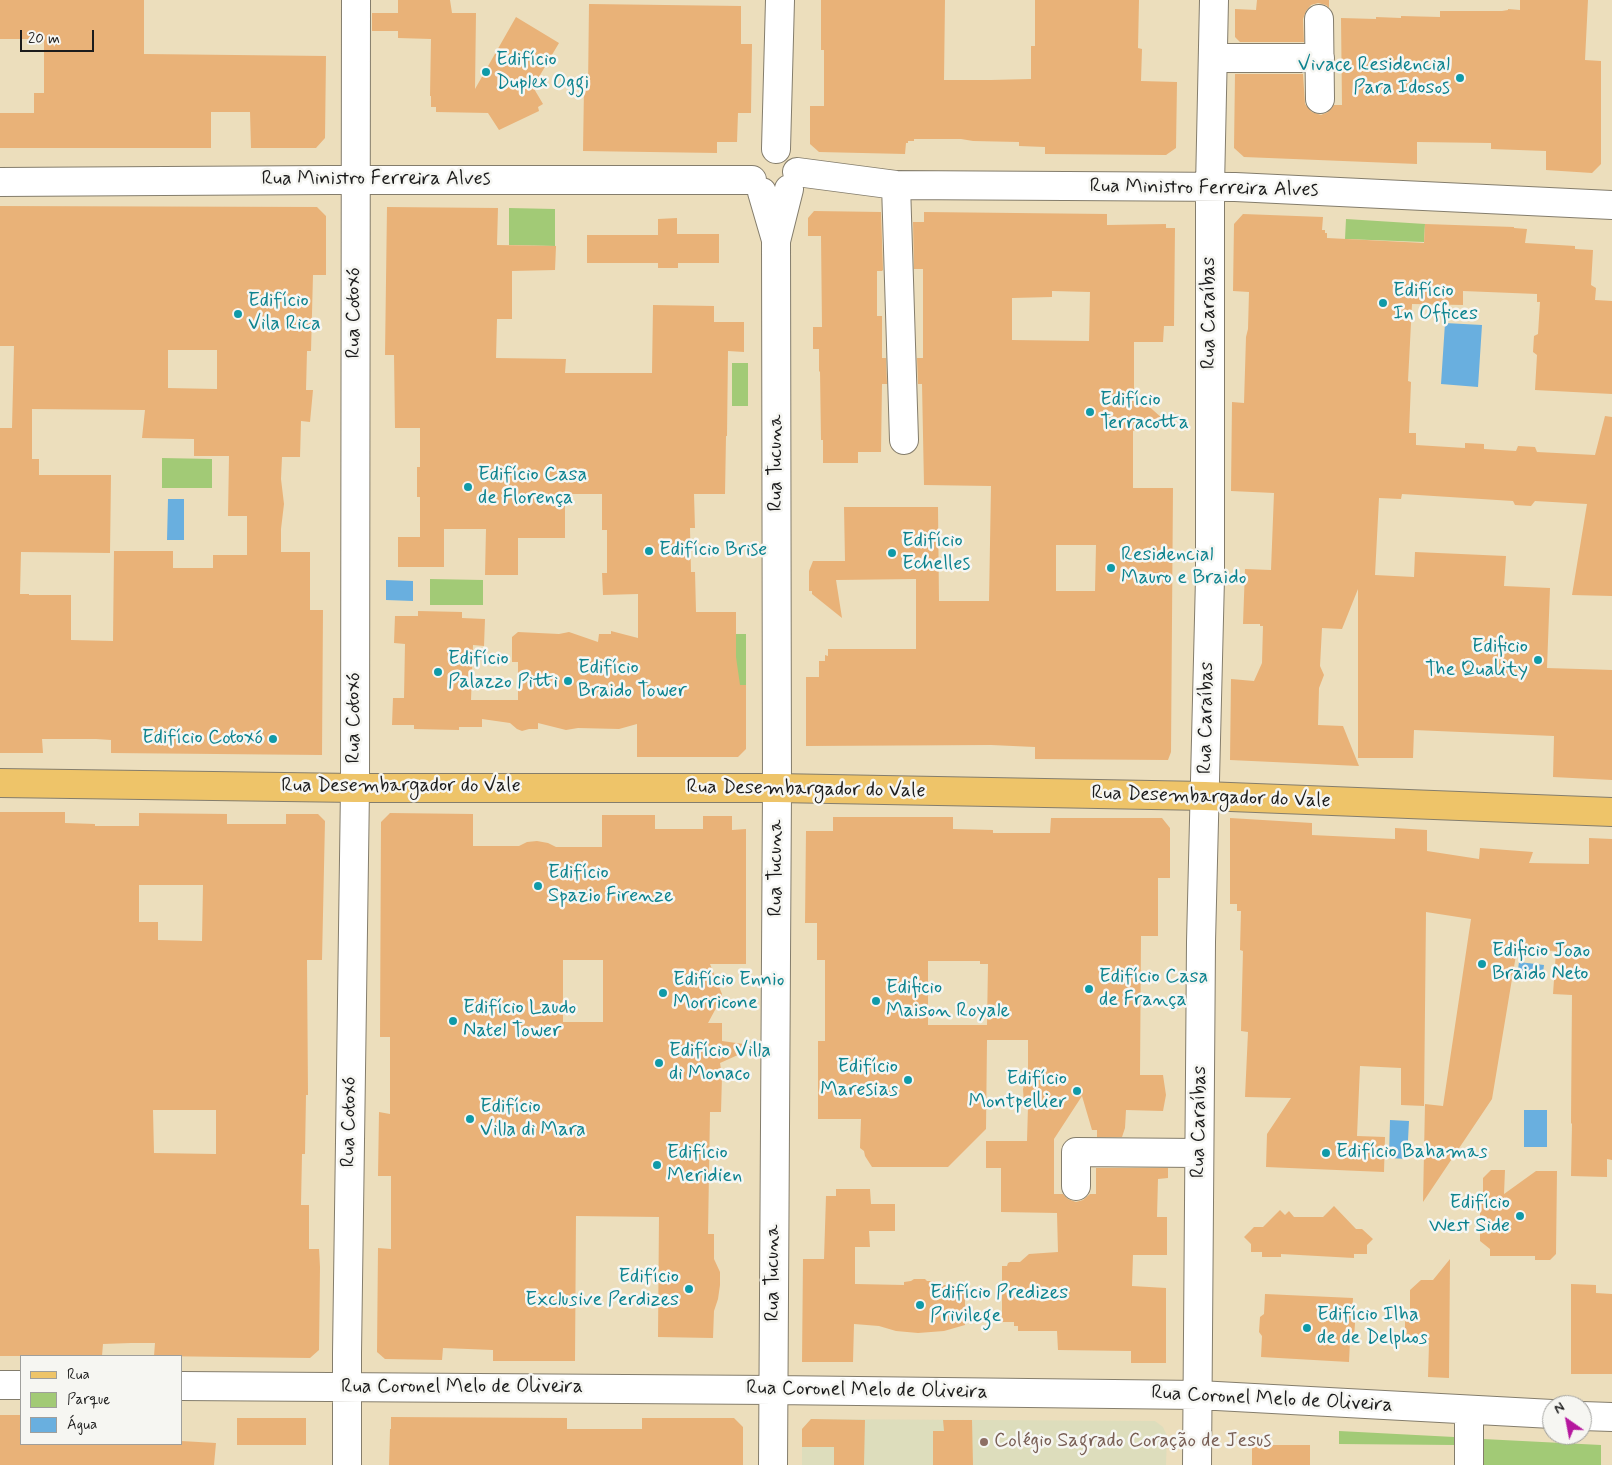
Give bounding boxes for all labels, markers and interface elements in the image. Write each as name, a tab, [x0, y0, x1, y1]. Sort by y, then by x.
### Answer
scale bar	[22, 20, 96, 52]
text: 20 m	[28, 29, 60, 49]
place label: Edifício Duplex Oggi	[496, 49, 589, 96]
place label: Vivace Residencial Para Idosos	[1298, 54, 1450, 101]
marker: Edifício Duplex Oggi	[480, 66, 492, 78]
marker: Vivace Residencial Para Idosos	[1454, 72, 1466, 84]
street label: Rua Ministro Ferreira Alves	[261, 168, 491, 192]
street label: Rua Ministro Ferreira Alves	[1089, 175, 1319, 203]
street label: Rua Caraíbas	[1198, 257, 1222, 369]
street label: Rua Cotoxó	[343, 268, 367, 358]
place label: Edifício In Offices	[1393, 280, 1478, 327]
place label: Edifício Vila Rica	[248, 290, 321, 337]
marker: Edifício In Offices	[1377, 297, 1389, 309]
marker: Edifício Vila Rica	[232, 308, 244, 320]
place label: Edifício Terracotta	[1100, 389, 1189, 436]
marker: Edifício Terracotta	[1084, 406, 1096, 418]
street label: Rua Tucuna	[765, 414, 789, 512]
place label: Edifício Casa de Florença	[478, 464, 587, 511]
marker: Edifício Casa de Florença	[462, 481, 474, 493]
place label: Edifício Echelles	[902, 530, 970, 577]
place label: Edifício Brise	[659, 539, 767, 563]
place label: Residencial Mauro e Braido	[1121, 544, 1246, 591]
marker: Edifício Brise	[643, 545, 655, 557]
marker: Edifício Echelles	[886, 547, 898, 559]
marker: Residencial Mauro e Braido	[1105, 562, 1117, 574]
place label: Edificio The Quality	[1425, 636, 1528, 683]
place label: Edifício Palazzo Pitti	[448, 648, 558, 695]
marker: Edificio The Quality	[1532, 654, 1544, 666]
place label: Edifício Braido Tower	[578, 657, 687, 704]
street label: Rua Caraíbas	[1194, 662, 1220, 774]
marker: Edifício Palazzo Pitti	[432, 666, 444, 678]
street label: Rua Cotoxó	[343, 673, 367, 763]
marker: Edifício Braido Tower	[562, 675, 574, 687]
place label: Edifício Cotoxó	[142, 727, 263, 751]
marker: Edifício Cotoxó	[267, 733, 279, 745]
street label: Rua Desembargador do Vale	[281, 775, 521, 799]
street label: Rua Desembargador do Vale	[686, 776, 926, 804]
street label: Rua Desembargador do Vale	[1091, 782, 1331, 814]
street label: Rua Tucuna	[765, 819, 789, 917]
place label: Edifício Spazio Firenze	[548, 862, 673, 909]
marker: Edifício Spazio Firenze	[532, 880, 544, 892]
place label: Edificio Joao Braido Neto	[1492, 940, 1590, 987]
marker: Edificio Joao Braido Neto	[1476, 958, 1488, 970]
place label: Edifício Casa de França	[1099, 966, 1208, 1013]
place label: Edifício Ennio Morricone	[673, 969, 784, 1016]
place label: Edificio Maison Royale	[886, 977, 1010, 1024]
marker: Edifício Casa de França	[1083, 983, 1095, 995]
marker: Edifício Ennio Morricone	[657, 987, 669, 999]
marker: Edificio Maison Royale	[870, 995, 882, 1007]
place label: Edifício Laudo Natel Tower	[463, 997, 576, 1044]
marker: Edifício Laudo Natel Tower	[447, 1015, 459, 1027]
place label: Edifício Villa di Monaco	[669, 1040, 771, 1087]
place label: Edifício Maresias	[820, 1056, 898, 1103]
marker: Edifício Villa di Monaco	[653, 1057, 665, 1069]
street label: Rua Caraíbas	[1187, 1066, 1213, 1178]
place label: Edifício Montpellier	[969, 1068, 1067, 1115]
marker: Edifício Maresias	[902, 1074, 914, 1086]
street label: Rua Cotoxó	[337, 1076, 363, 1168]
marker: Edifício Montpellier	[1071, 1085, 1083, 1097]
place label: Edifício Villa di Mara	[480, 1096, 586, 1143]
marker: Edifício Villa di Mara	[464, 1113, 476, 1125]
place label: Edifício Bahamas	[1336, 1141, 1488, 1165]
place label: Edifício Meridien	[667, 1142, 742, 1189]
marker: Edifício Bahamas	[1320, 1147, 1332, 1159]
marker: Edifício Meridien	[651, 1159, 663, 1171]
place label: Edifício West Side	[1429, 1192, 1510, 1239]
marker: Edifício West Side	[1514, 1210, 1526, 1222]
street label: Rua Tucuna	[762, 1224, 786, 1322]
place label: Edifício Exclusive Perdizes	[525, 1266, 679, 1313]
place label: Edifício Predizes Privilege	[930, 1282, 1068, 1329]
marker: Edifício Exclusive Perdizes	[683, 1283, 695, 1295]
marker: Edifício Predizes Privilege	[914, 1299, 926, 1311]
place label: Edifício Ilha de de Delphos	[1317, 1304, 1428, 1351]
marker: Edifício Ilha de de Delphos	[1301, 1322, 1313, 1334]
legend	[20, 1355, 182, 1445]
text: Rua	[67, 1365, 90, 1385]
street label: Rua Coronel Melo de Oliveira	[341, 1376, 583, 1400]
street label: Rua Coronel Melo de Oliveira	[746, 1377, 988, 1405]
street label: Rua Coronel Melo de Oliveira	[1151, 1382, 1393, 1418]
text: Parque	[67, 1390, 110, 1410]
north arrow	[1542, 1395, 1592, 1445]
text: N	[1551, 1398, 1568, 1418]
text: Água	[67, 1415, 97, 1435]
place label: Colégio Sagrado Coração de Jesus	[994, 1430, 1271, 1454]
marker: Colégio Sagrado Coração de Jesus	[978, 1436, 990, 1448]

